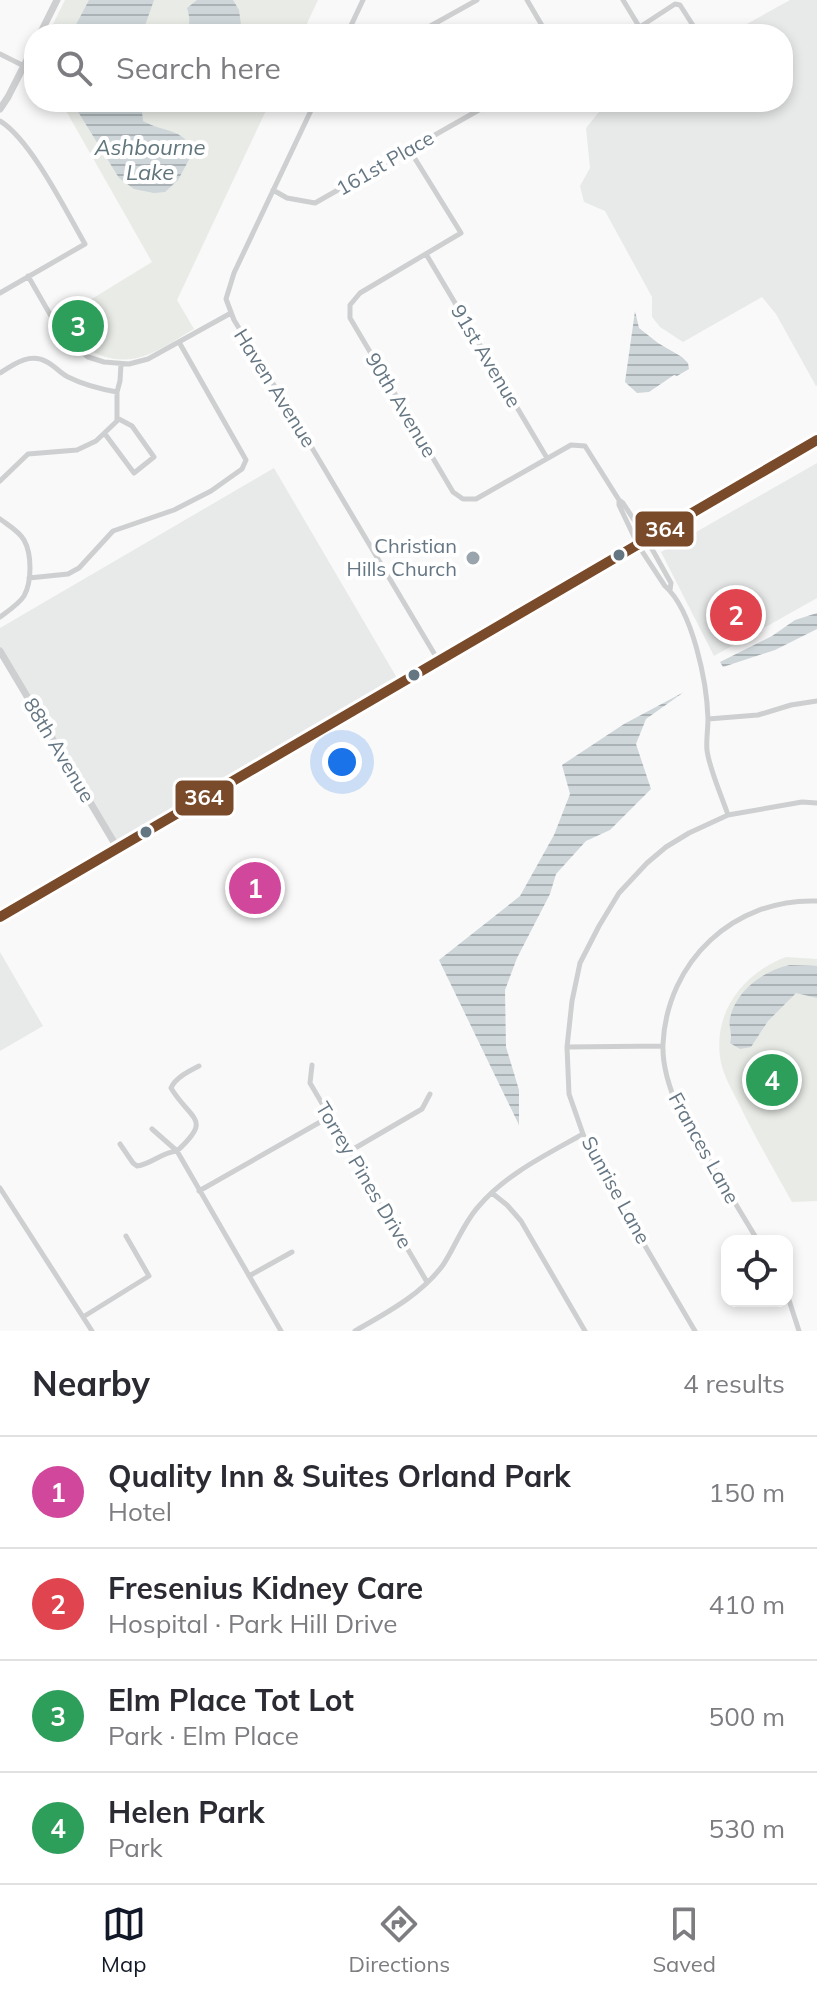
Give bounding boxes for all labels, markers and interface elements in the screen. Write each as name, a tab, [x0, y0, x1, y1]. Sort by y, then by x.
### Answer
search box	[24, 24, 793, 112]
icon: search	[52, 46, 96, 90]
text: Search here	[116, 49, 281, 87]
street label: 161st Place	[332, 125, 438, 200]
water label: Ashbourne Lake	[93, 133, 206, 186]
pin: 3	[52, 296, 104, 356]
street label: 91st Avenue	[446, 300, 527, 412]
street label: Haven Avenue	[229, 324, 322, 452]
street label: 90th Avenue	[360, 348, 442, 462]
line badge: 364	[634, 510, 695, 548]
text: 364	[645, 515, 685, 543]
place label: Christian Hills Church	[347, 533, 457, 581]
unlabelled marker	[611, 547, 627, 563]
marker: Christian Hills Church	[464, 549, 482, 567]
pin: 2	[710, 585, 762, 645]
unlabelled marker	[406, 667, 422, 683]
street label: 88th Avenue	[18, 693, 100, 807]
your location	[322, 742, 362, 782]
line badge: 364	[174, 779, 235, 817]
text: 364	[184, 783, 224, 811]
unlabelled marker	[138, 824, 154, 840]
pin: 1	[229, 858, 281, 918]
pin: 4	[746, 1050, 798, 1110]
street label: Frances Lane	[664, 1088, 745, 1208]
street label: Torrey Pines Drive	[311, 1097, 418, 1253]
street label: Sunrise Lane	[577, 1132, 656, 1248]
map controls	[721, 1235, 793, 1307]
button: locate	[721, 1235, 793, 1307]
text: Nearby	[32, 1362, 150, 1405]
text: 4 results	[683, 1367, 785, 1400]
text: Quality Inn & Suites Orland Park	[108, 1457, 571, 1495]
text: 1	[50, 1476, 66, 1509]
text: 150 m	[709, 1476, 785, 1509]
text: Hotel	[108, 1495, 172, 1528]
text: Fresenius Kidney Care	[108, 1569, 423, 1607]
text: 2	[50, 1588, 66, 1621]
text: 410 m	[709, 1588, 785, 1621]
text: Hospital · Park Hill Drive	[108, 1607, 398, 1640]
text: Elm Place Tot Lot	[108, 1681, 354, 1719]
text: 3	[50, 1700, 66, 1733]
text: 500 m	[709, 1700, 785, 1733]
text: Park · Elm Place	[108, 1719, 299, 1752]
text: Helen Park	[108, 1793, 264, 1831]
text: 4	[50, 1812, 66, 1845]
text: 530 m	[709, 1812, 785, 1845]
text: Park	[108, 1831, 163, 1864]
tab: Map	[101, 1902, 146, 1978]
tab: Directions	[349, 1902, 450, 1978]
tab: Saved	[652, 1902, 716, 1978]

